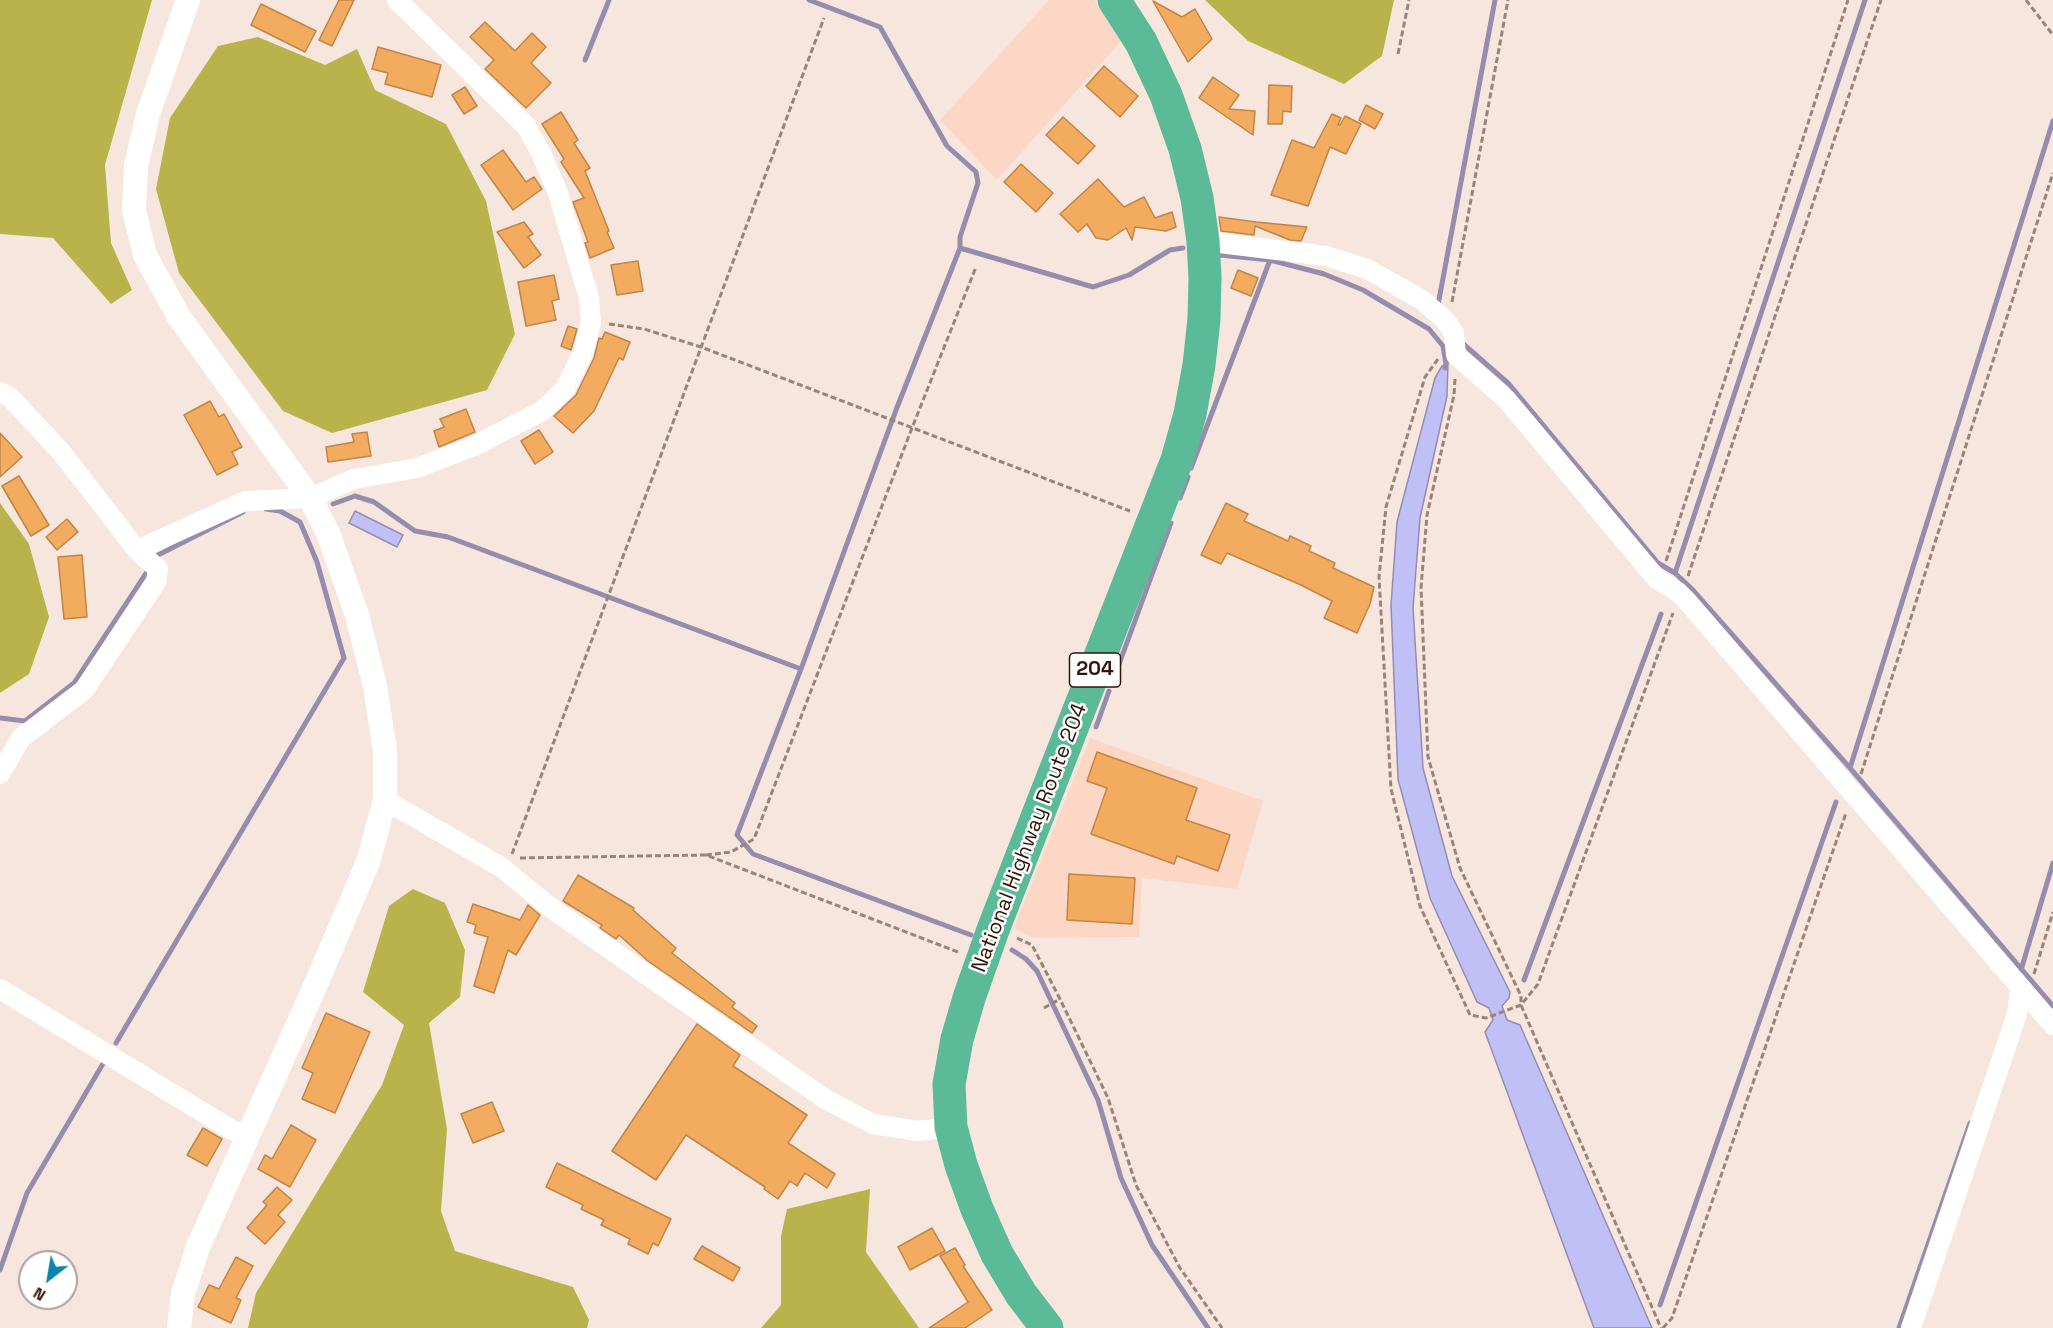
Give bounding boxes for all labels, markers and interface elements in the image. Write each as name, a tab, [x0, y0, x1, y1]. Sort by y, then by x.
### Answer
road number: 204	[1070, 653, 1120, 687]
street label: National Highway Route 204	[967, 700, 1093, 976]
north arrow	[18, 1250, 78, 1310]
text: N	[30, 1282, 50, 1306]

